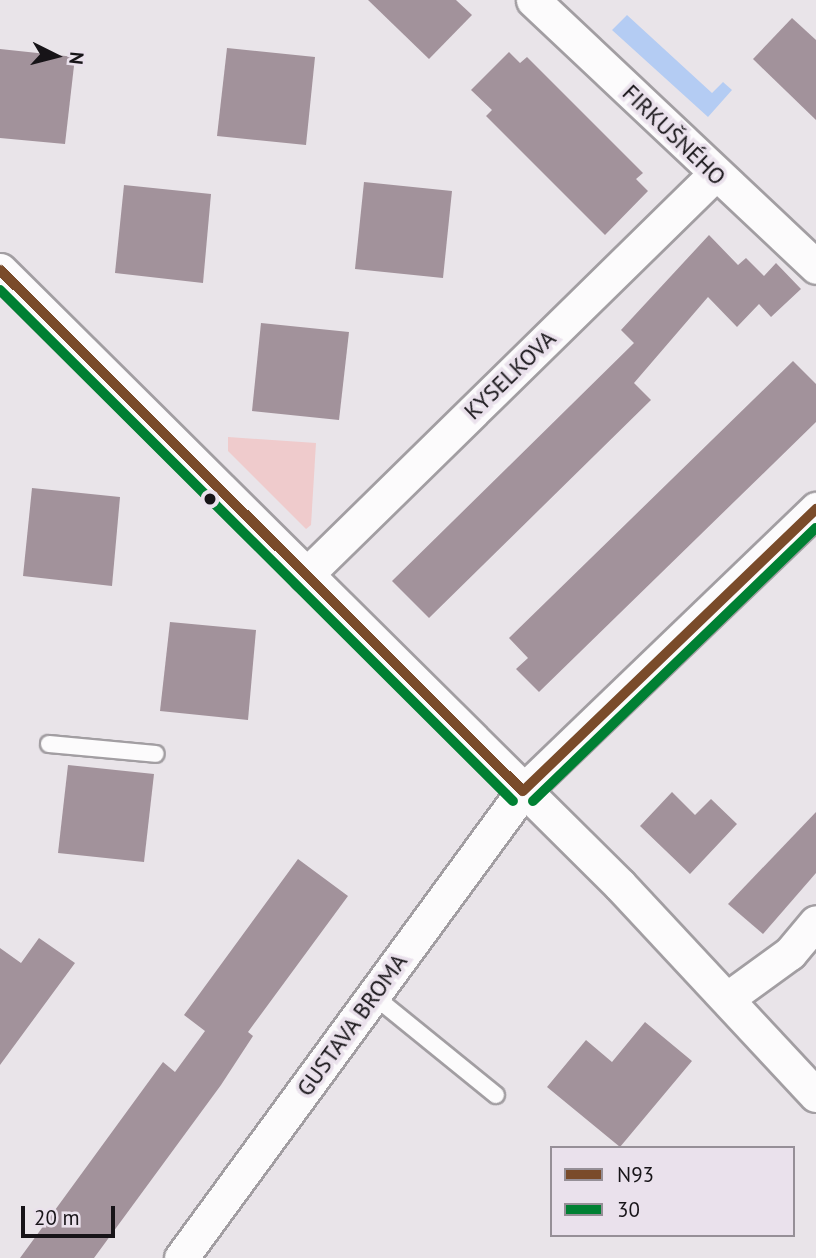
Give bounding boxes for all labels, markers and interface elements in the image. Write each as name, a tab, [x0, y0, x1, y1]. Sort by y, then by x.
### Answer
north arrow	[21, 21, 91, 91]
text: N	[64, 51, 89, 66]
street label: FIRKUŠNÉHO	[617, 79, 731, 191]
street label: KYSELKOVA	[459, 325, 561, 425]
unlabelled marker	[203, 492, 217, 506]
street label: GUSTAVA BROMA	[291, 948, 413, 1102]
legend	[550, 1146, 795, 1237]
text: N93	[617, 1161, 654, 1188]
scale bar	[24, 1192, 119, 1236]
text: 30	[617, 1196, 640, 1223]
text: 20 m	[34, 1204, 80, 1231]

